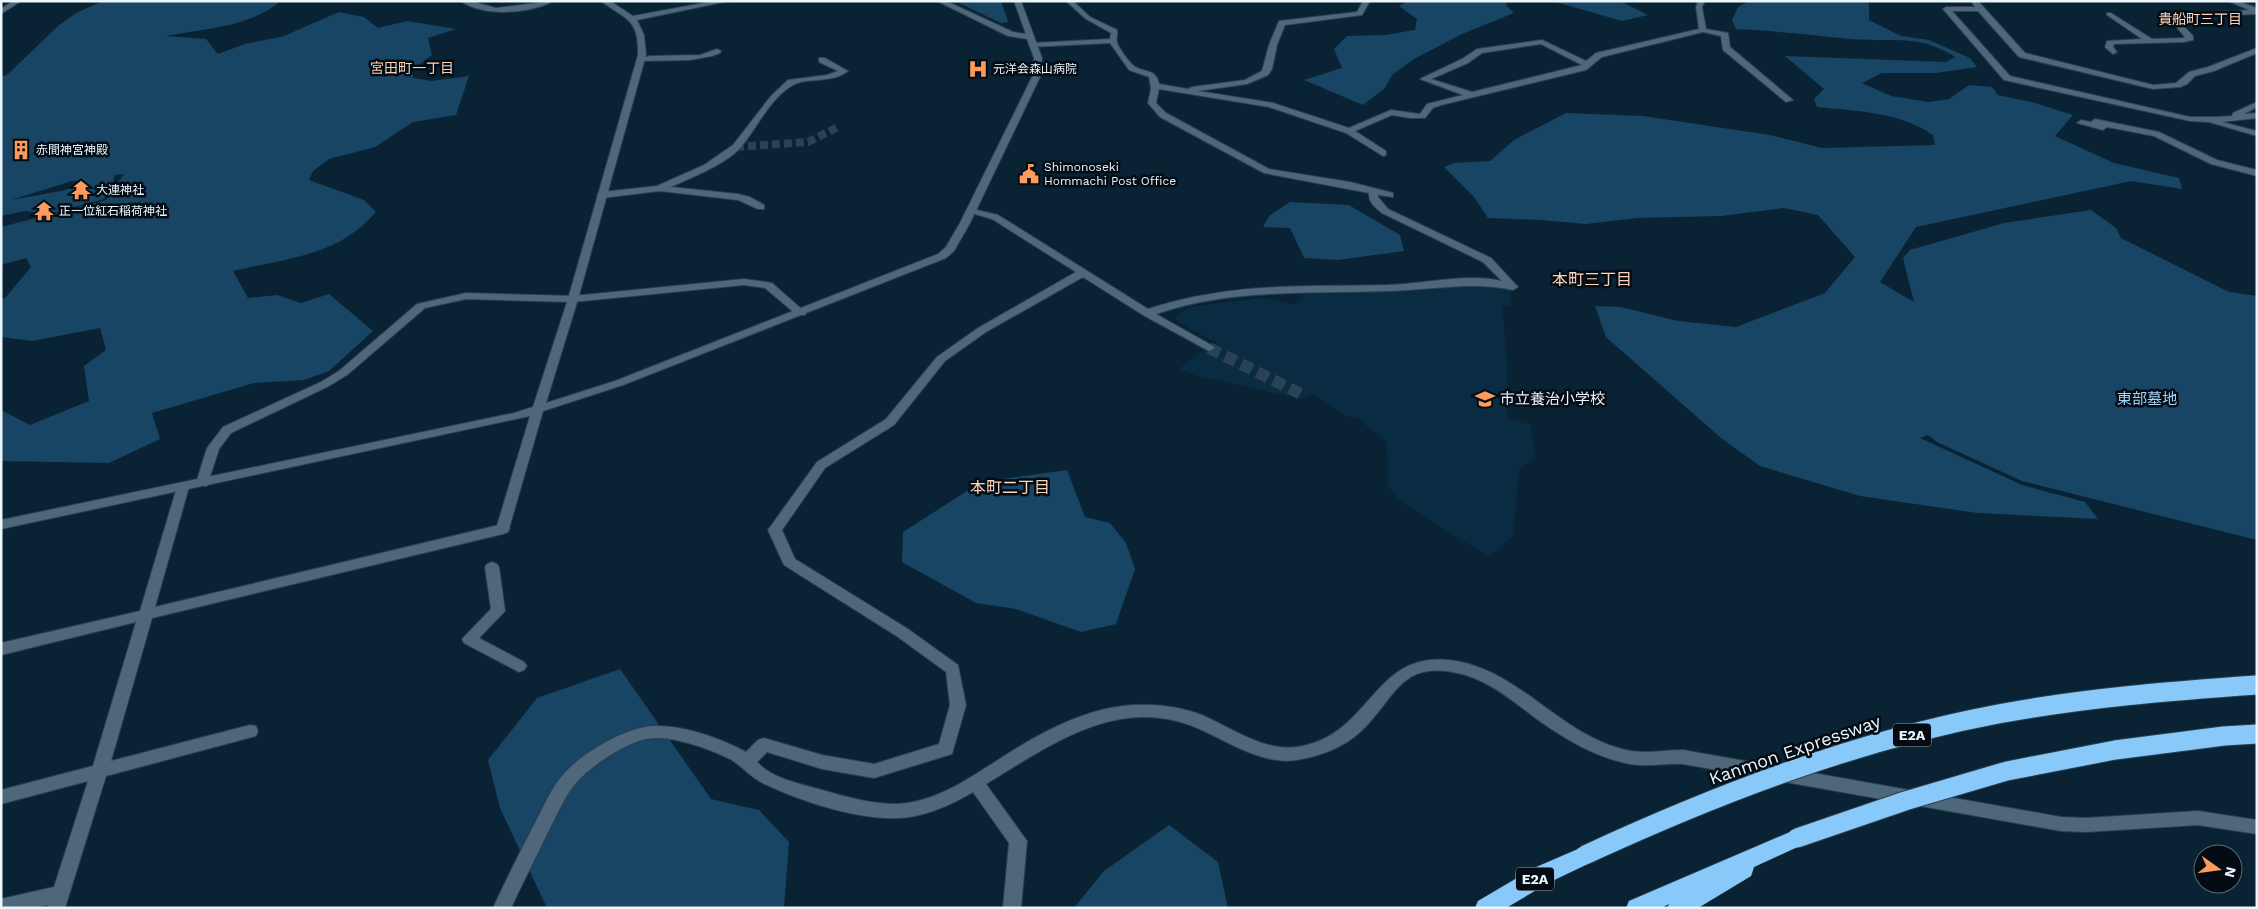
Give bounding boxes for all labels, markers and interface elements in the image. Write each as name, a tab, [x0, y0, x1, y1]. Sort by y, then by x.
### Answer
district label: 貴船町三丁目	[2158, 11, 2242, 27]
hospital icon: 元洋会森山病院	[967, 58, 989, 80]
district label: 宮田町一丁目	[370, 60, 454, 76]
place label: 元洋会森山病院	[993, 62, 1077, 76]
building icon: 赤間神宮神殿	[10, 139, 32, 161]
place label: 赤間神宮神殿	[36, 143, 108, 157]
place label: Shimonoseki Hommachi Post Office	[1044, 160, 1176, 188]
public building icon: Shimonoseki Hommachi Post Office	[1018, 163, 1040, 185]
temple icon: 大連神社	[70, 179, 92, 201]
place label: 大連神社	[96, 183, 144, 197]
temple icon: 正一位紅石稲荷神社	[33, 200, 55, 222]
place label: 正一位紅石稲荷神社	[59, 204, 167, 218]
district label: 本町三丁目	[1552, 270, 1632, 289]
school or university icon: 市立養治小学校	[1474, 388, 1496, 410]
place label: 市立養治小学校	[1500, 390, 1605, 408]
park label: 東部墓地	[2117, 390, 2177, 408]
district label: 本町二丁目	[970, 478, 1050, 497]
street label: Kanmon Expressway	[1706, 710, 1884, 789]
road number: E2A	[1893, 724, 1931, 746]
north arrow	[2193, 844, 2243, 894]
text: N	[2222, 865, 2240, 879]
road number: E2A	[1516, 868, 1554, 891]

